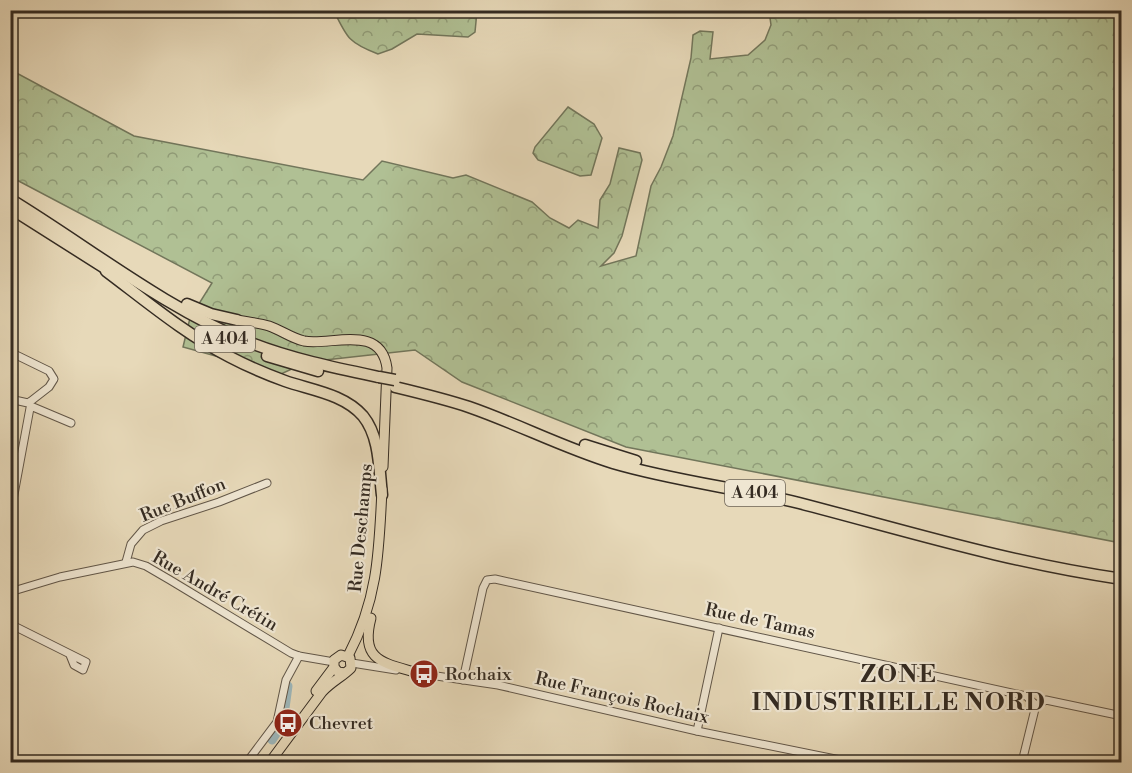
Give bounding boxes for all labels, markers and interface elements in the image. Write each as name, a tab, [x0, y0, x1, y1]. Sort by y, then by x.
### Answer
road number: A 404	[195, 326, 255, 352]
street label: Rue Deschamps	[344, 463, 378, 593]
street label: Rue Buffon	[137, 472, 230, 528]
road number: A 404	[725, 480, 785, 506]
street label: Rue André Crétin	[148, 546, 282, 636]
street label: Rue de Tamas	[703, 598, 817, 644]
bus stop icon: Rochaix	[408, 658, 440, 690]
district label: ZONE INDUSTRIELLE NORD	[752, 660, 1046, 718]
place label: Rochaix	[445, 663, 512, 686]
street label: Rue François Rochaix	[533, 667, 712, 729]
bus stop icon: Chevret	[272, 707, 304, 739]
place label: Chevret	[309, 712, 374, 735]

